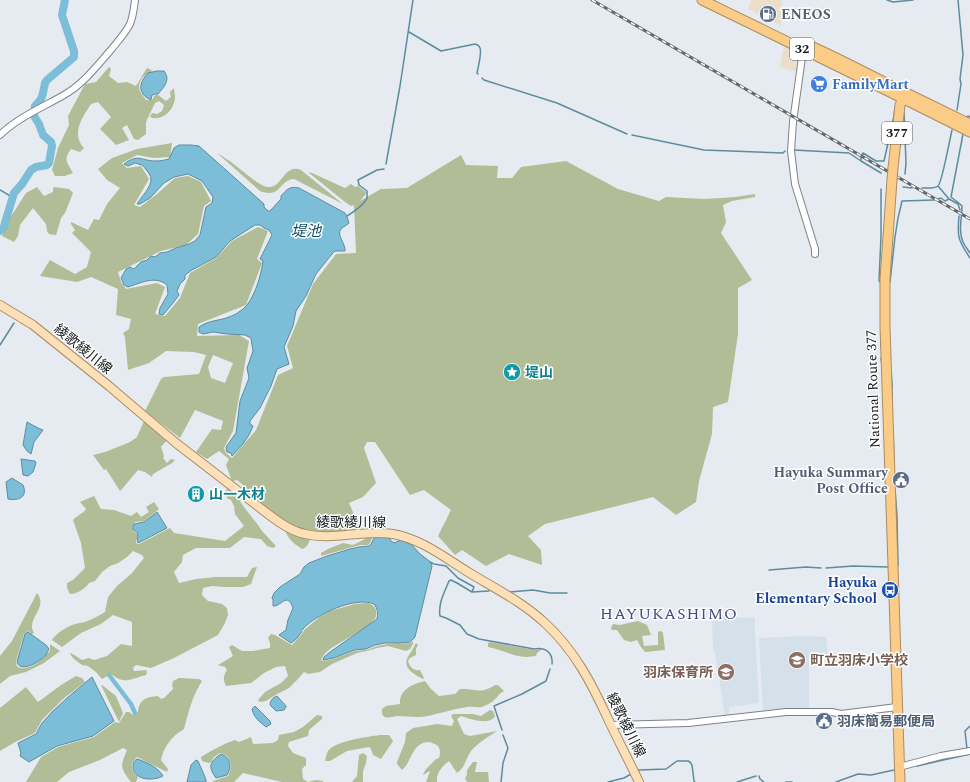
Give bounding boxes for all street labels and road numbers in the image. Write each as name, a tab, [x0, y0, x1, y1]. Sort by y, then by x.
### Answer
road number: 32	[790, 38, 814, 60]
road number: 377	[882, 122, 912, 144]
street label: 綾歌綾川線	[49, 319, 117, 379]
street label: National Route 377	[860, 330, 886, 448]
street label: 綾歌綾川線	[316, 512, 386, 533]
street label: 綾歌綾川線	[601, 689, 651, 761]

